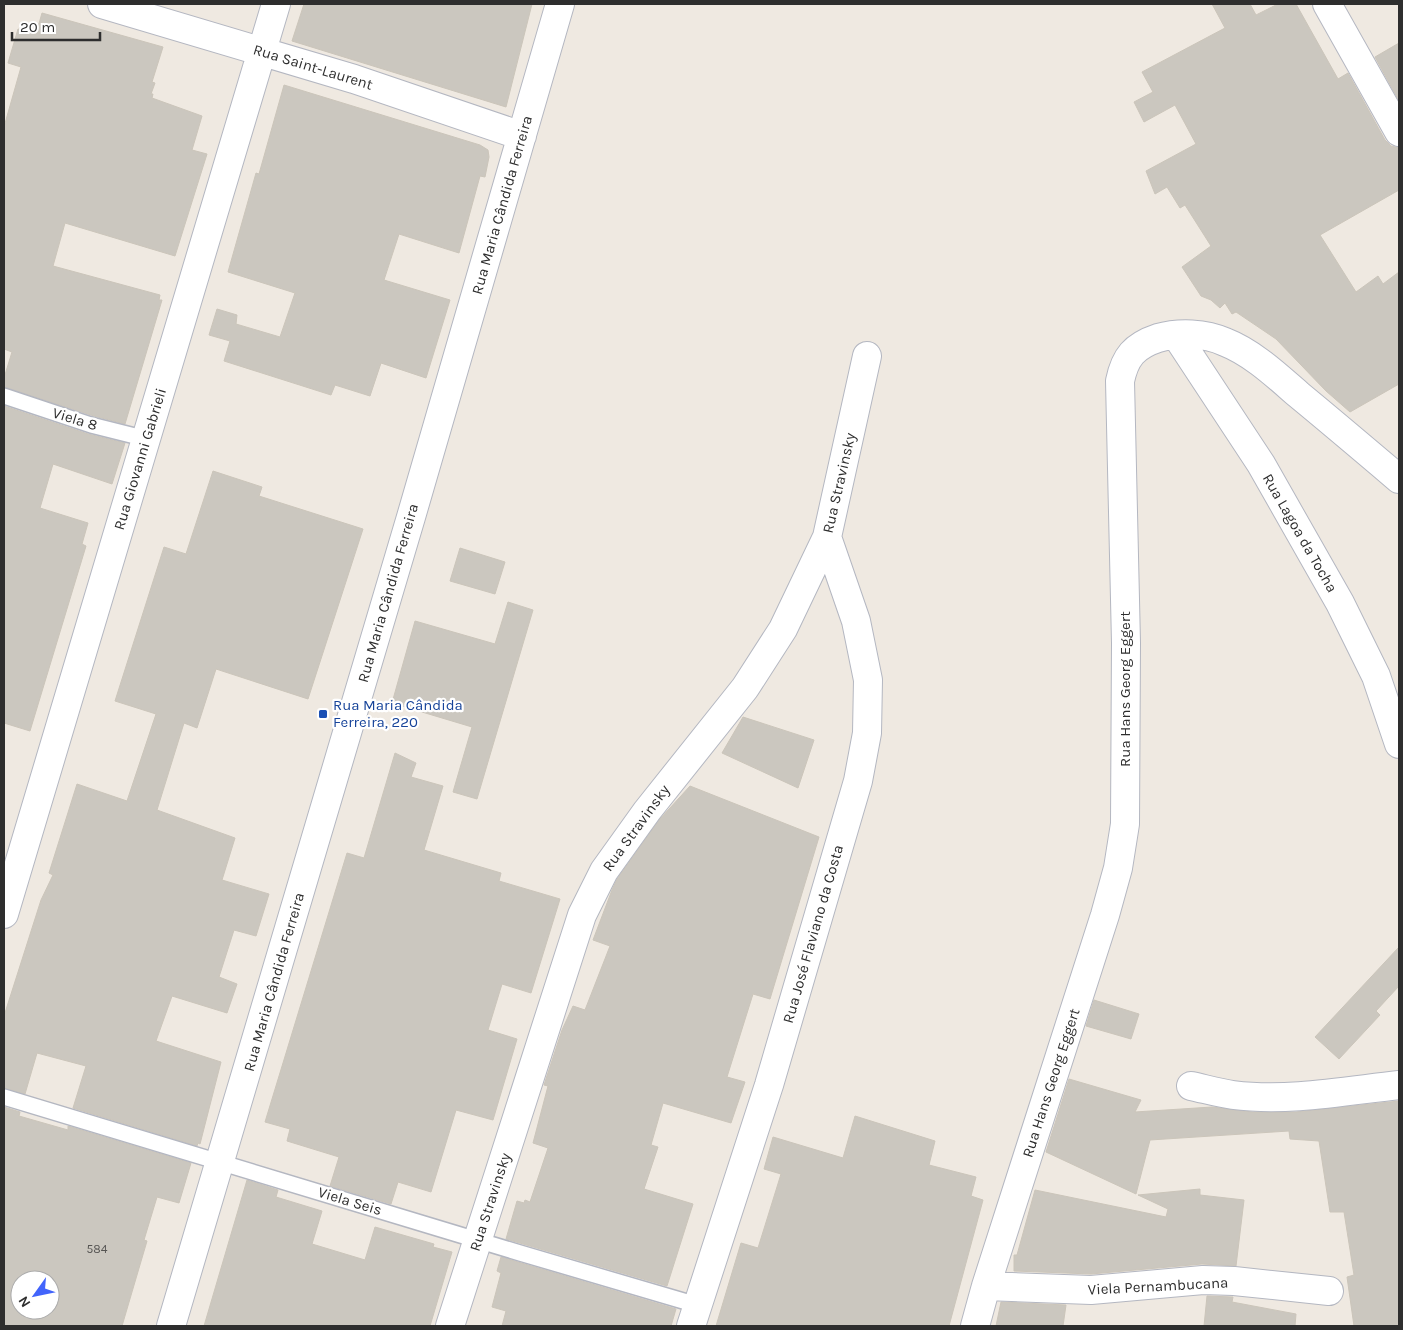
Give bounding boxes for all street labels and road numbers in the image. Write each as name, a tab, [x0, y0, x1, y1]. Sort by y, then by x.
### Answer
street label: Rua Saint-Laurent	[251, 40, 375, 94]
street label: Rua Maria Cândida Ferreira	[468, 114, 536, 296]
street label: Rua Giovanni Gabrieli	[110, 386, 170, 532]
street label: Viela 8	[50, 404, 100, 434]
street label: Rua Stravinsky	[819, 431, 859, 535]
street label: Rua Lagoa da Tocha	[1259, 470, 1341, 596]
street label: Rua Maria Cândida Ferreira	[354, 502, 422, 684]
street label: Rua Hans Georg Eggert	[1116, 611, 1134, 767]
street label: Rua Stravinsky	[599, 781, 673, 875]
street label: Rua José Flaviano da Costa	[779, 843, 847, 1025]
street label: Rua Maria Cândida Ferreira	[240, 891, 308, 1073]
street label: Rua Hans Georg Eggert	[1018, 1006, 1084, 1160]
street label: Rua Stravinsky	[466, 1150, 514, 1254]
street label: Viela Seis	[316, 1183, 384, 1219]
street label: Viela Pernambucana	[1087, 1273, 1229, 1299]

